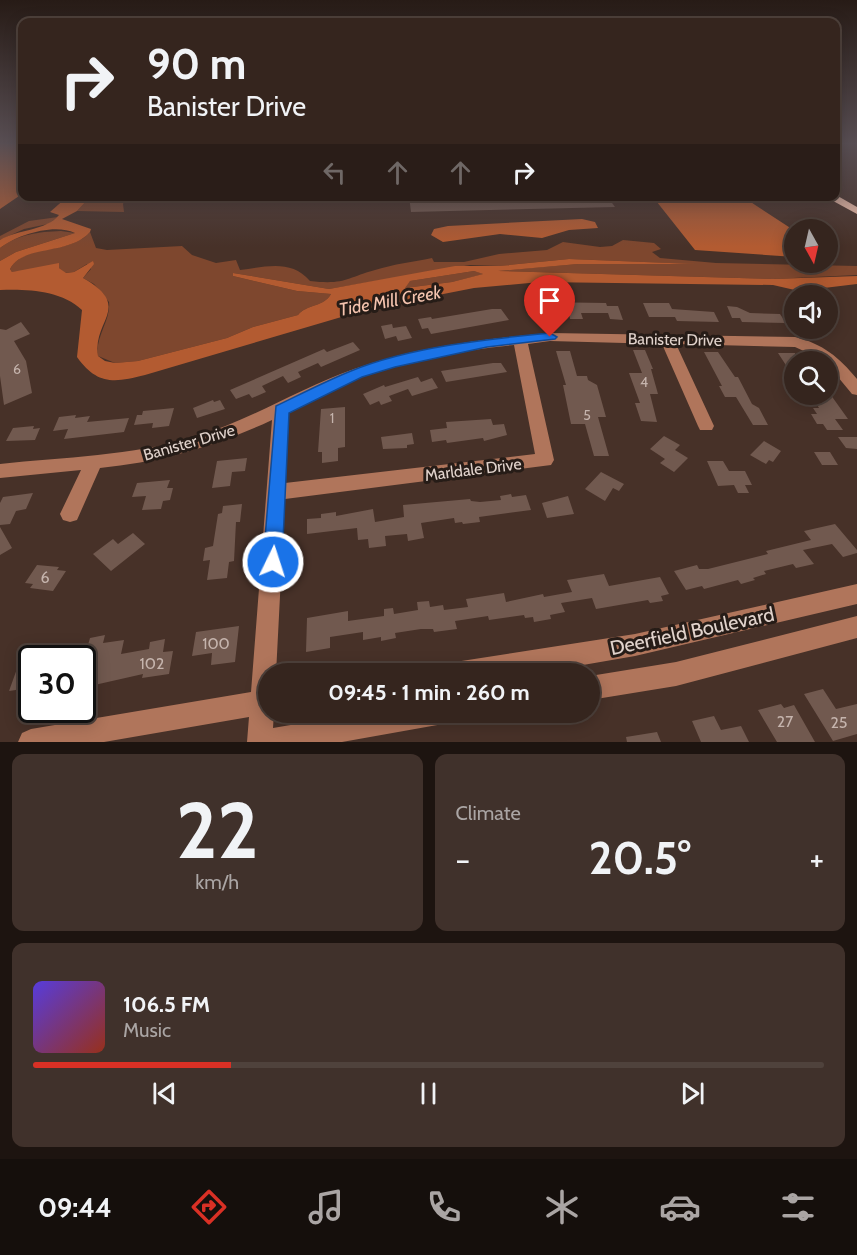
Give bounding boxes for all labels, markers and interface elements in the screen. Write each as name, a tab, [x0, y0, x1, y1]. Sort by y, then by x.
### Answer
text: 90 m	[147, 38, 246, 90]
icon: right	[48, 42, 126, 120]
text: Banister Drive	[147, 90, 306, 123]
icon: left	[318, 156, 351, 189]
icon: ahead	[381, 156, 414, 189]
icon: ahead	[444, 156, 477, 189]
icon: right	[507, 156, 540, 189]
north arrow	[784, 219, 838, 273]
map controls	[784, 219, 838, 405]
pin	[524, 275, 575, 337]
water label: Tide Mill Creek	[337, 281, 444, 321]
icon: arrive	[533, 284, 566, 317]
button: sound	[784, 285, 838, 339]
street label: Banister Drive	[628, 329, 722, 350]
button: search	[784, 351, 838, 405]
house number: 6	[13, 360, 21, 378]
house number: 4	[640, 373, 648, 391]
house number: 5	[583, 406, 591, 424]
house number: 1	[330, 409, 334, 427]
street label: Banister Drive	[141, 420, 237, 465]
street label: Marldale Drive	[424, 454, 522, 485]
position arrow	[241, 530, 305, 594]
house number: 6	[40, 568, 50, 587]
street label: Deerfield Boulevard	[608, 602, 776, 660]
house number: 100	[202, 634, 230, 653]
speed limit sign: 30	[18, 645, 96, 723]
house number: 102	[140, 654, 164, 673]
text: 09:45 · 1 min · 260 m	[328, 679, 530, 706]
house number: 27	[777, 712, 793, 731]
house number: 25	[830, 713, 848, 732]
text: 22	[176, 783, 259, 878]
text: Climate	[456, 801, 521, 825]
text: 20.5°	[589, 831, 691, 885]
text: −	[456, 839, 470, 879]
text: +	[809, 839, 824, 879]
text: km/h	[195, 870, 239, 894]
text: 106.5 FM	[123, 991, 210, 1018]
text: Music	[123, 1018, 171, 1042]
icon: previous	[148, 1077, 181, 1110]
icon: pause	[412, 1077, 445, 1110]
icon: next	[676, 1077, 709, 1110]
icon: directions	[188, 1186, 230, 1228]
icon: music	[305, 1186, 347, 1228]
icon: phone	[423, 1186, 465, 1228]
icon: climate	[541, 1186, 583, 1228]
icon: car	[659, 1186, 701, 1228]
icon: filters	[777, 1186, 819, 1228]
text: 09:44	[38, 1191, 112, 1224]

